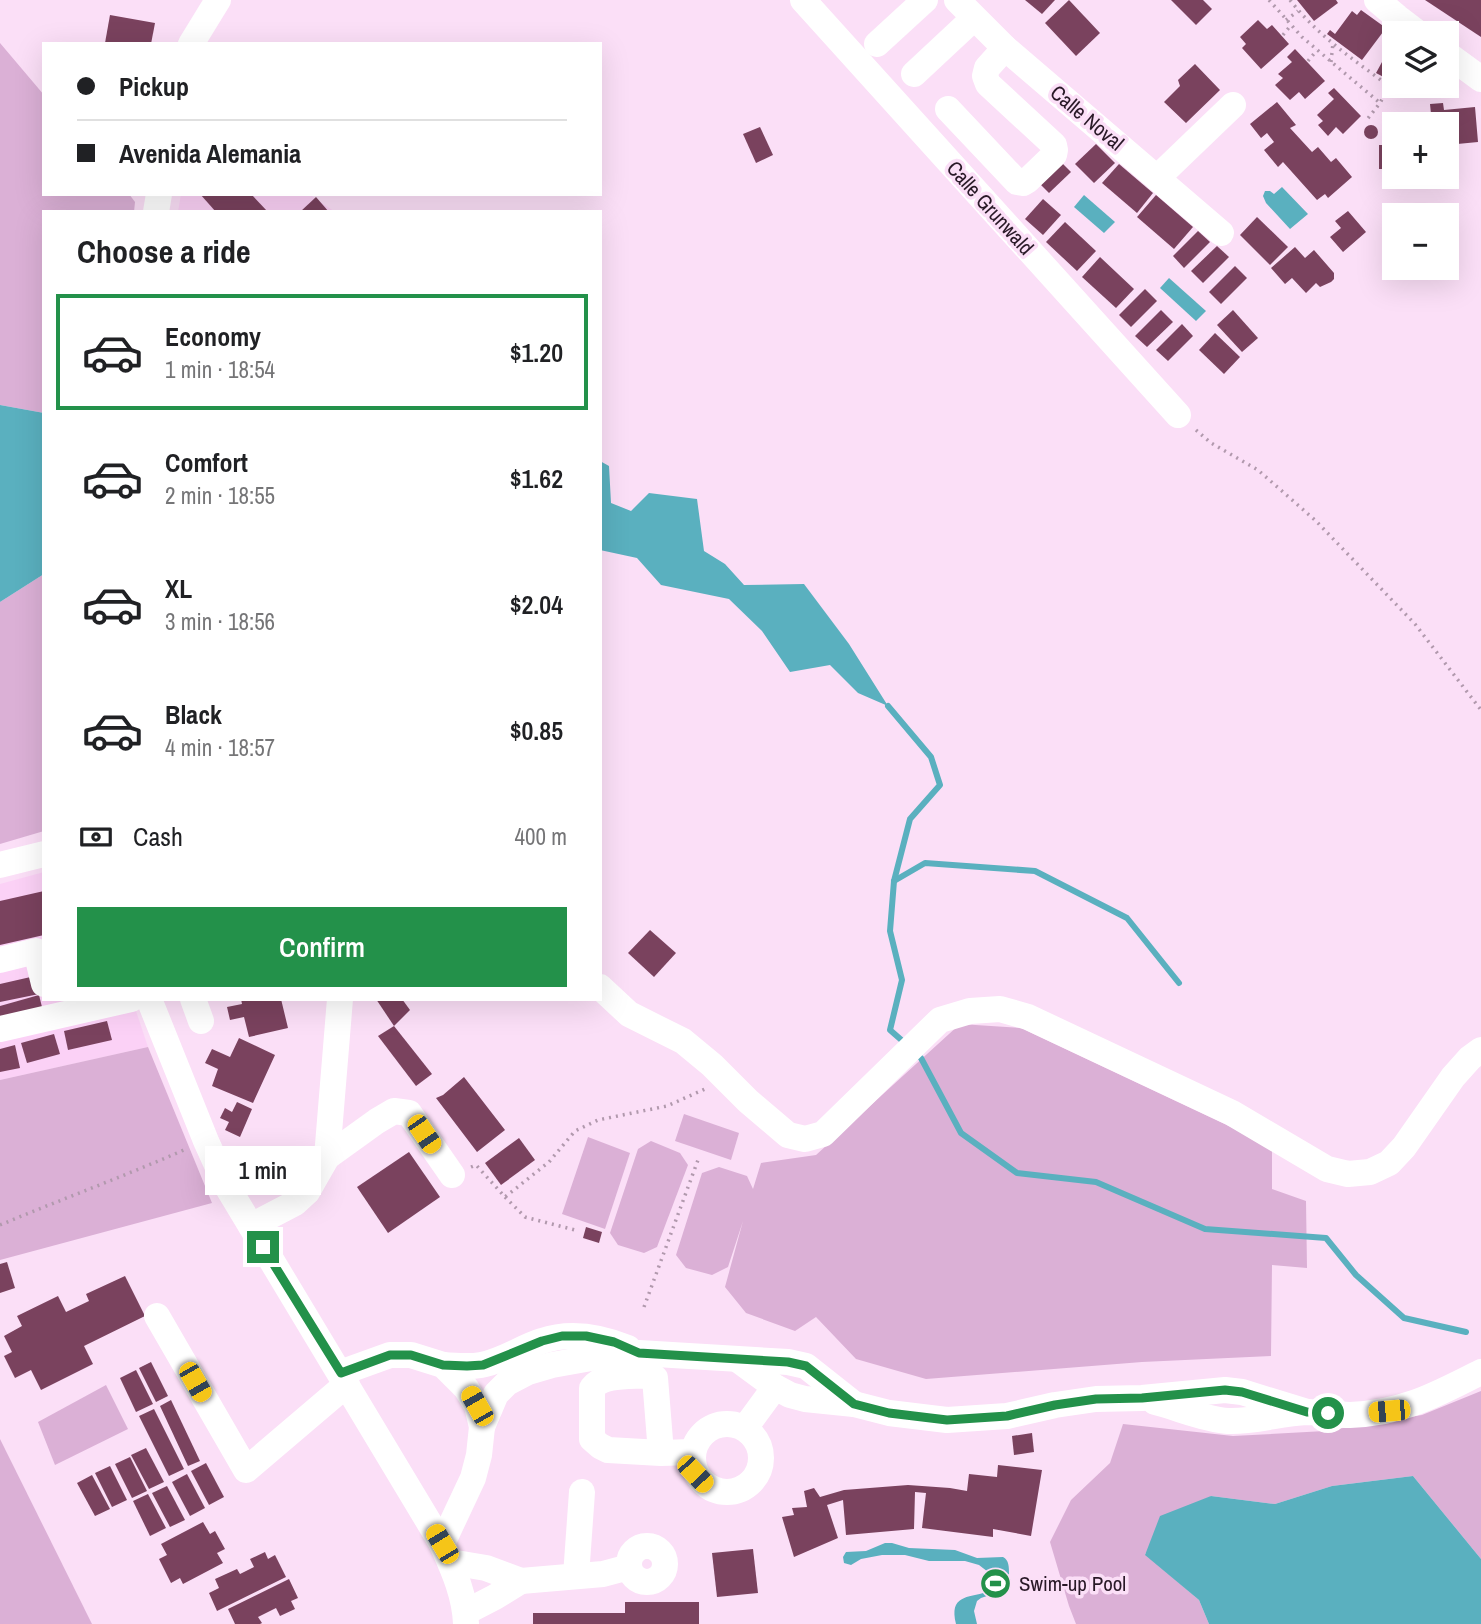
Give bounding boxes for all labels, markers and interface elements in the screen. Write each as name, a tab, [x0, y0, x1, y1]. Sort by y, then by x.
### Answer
map controls	[1382, 21, 1459, 280]
button: layers	[1382, 21, 1459, 98]
text: Pickup	[119, 69, 189, 104]
street label: Calle Noval	[1044, 78, 1130, 157]
button: +	[1382, 112, 1459, 189]
text: Avenida Alemania	[119, 136, 301, 171]
street label: Calle Grunwald	[940, 154, 1041, 261]
button: −	[1382, 203, 1459, 280]
text: Choose a ride	[77, 230, 251, 273]
text: Economy	[165, 319, 261, 354]
icon: car	[81, 321, 144, 384]
text: $1.20	[510, 335, 563, 370]
text: 1 min · 18:54	[165, 354, 275, 385]
text: Comfort	[165, 445, 248, 480]
icon: car	[81, 447, 144, 510]
text: $1.62	[510, 461, 563, 496]
text: 2 min · 18:55	[165, 480, 275, 511]
text: XL	[165, 571, 192, 606]
icon: car	[81, 573, 144, 636]
text: $2.04	[510, 587, 563, 622]
text: 3 min · 18:56	[165, 606, 275, 637]
text: Black	[165, 697, 222, 732]
icon: car	[81, 699, 144, 762]
text: $0.85	[510, 713, 563, 748]
text: 4 min · 18:57	[165, 732, 275, 763]
icon: cash	[77, 818, 115, 856]
text: Cash	[133, 819, 183, 854]
text: 400 m	[515, 821, 567, 852]
button: Confirm	[77, 907, 567, 987]
car	[404, 1111, 445, 1157]
callout: 1 min	[205, 1146, 321, 1194]
text: 1 min	[239, 1155, 287, 1186]
route end	[247, 1231, 279, 1263]
car	[176, 1359, 215, 1405]
car	[458, 1383, 497, 1429]
route start	[1312, 1397, 1344, 1429]
car	[1368, 1399, 1411, 1423]
car	[673, 1451, 718, 1497]
car	[423, 1521, 462, 1567]
sports icon: Swim-up Pool	[979, 1567, 1013, 1601]
place label: Swim-up Pool	[1019, 1569, 1126, 1598]

